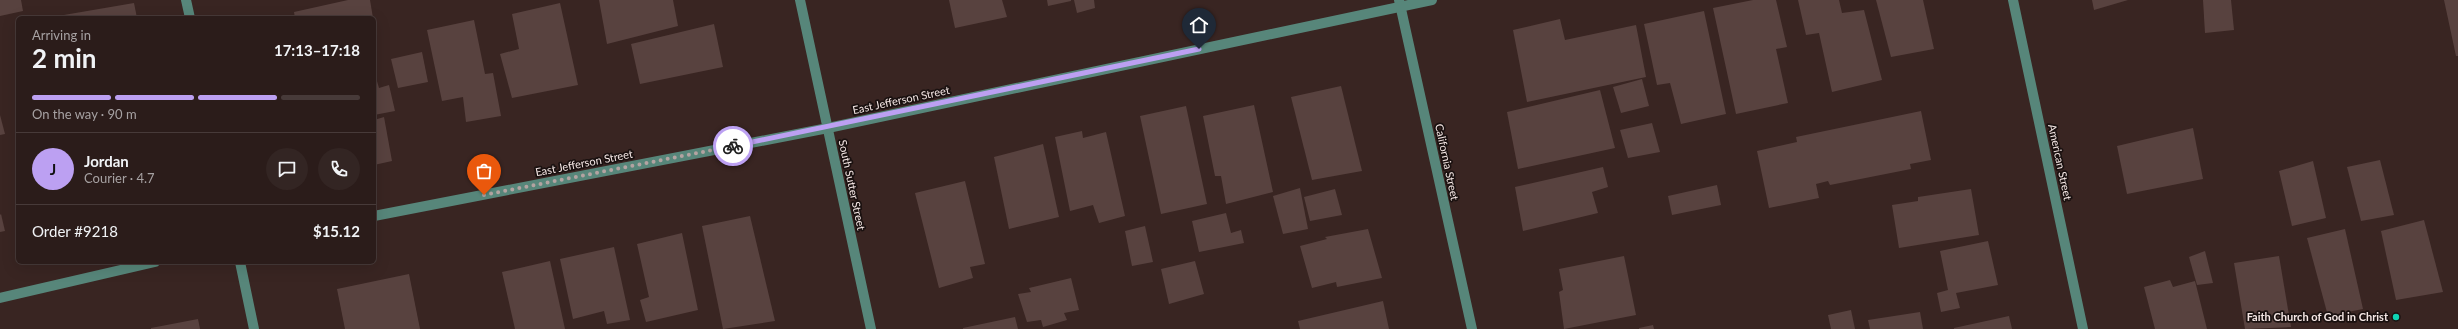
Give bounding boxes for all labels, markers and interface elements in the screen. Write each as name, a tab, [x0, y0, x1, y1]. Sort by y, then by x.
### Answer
pin	[1182, 8, 1216, 49]
icon: home	[1188, 14, 1210, 36]
text: Arriving in	[32, 27, 91, 43]
text: 17:13–17:18	[274, 41, 360, 59]
text: 2 min	[32, 42, 96, 74]
street label: East Jefferson Street	[851, 83, 951, 116]
text: On the way · 90 m	[32, 106, 137, 122]
street label: California Street	[1433, 122, 1462, 201]
street label: American Street	[2046, 123, 2075, 201]
courier	[713, 126, 753, 166]
icon: bike	[722, 135, 744, 157]
street label: South Sutter Street	[837, 139, 868, 231]
street label: East Jefferson Street	[534, 147, 634, 178]
button: chat	[266, 148, 308, 190]
button: phone	[318, 148, 360, 190]
text: Jordan	[84, 152, 129, 170]
pin	[467, 154, 501, 195]
text: J	[50, 160, 56, 178]
icon: bag	[473, 160, 495, 182]
text: Courier · 4.7	[84, 170, 155, 186]
text: Order #9218	[32, 222, 118, 240]
text: $15.12	[313, 222, 360, 240]
place label: Faith Church of God in Christ	[2247, 310, 2389, 323]
marker: Faith Church of God in Christ	[2391, 312, 2401, 322]

